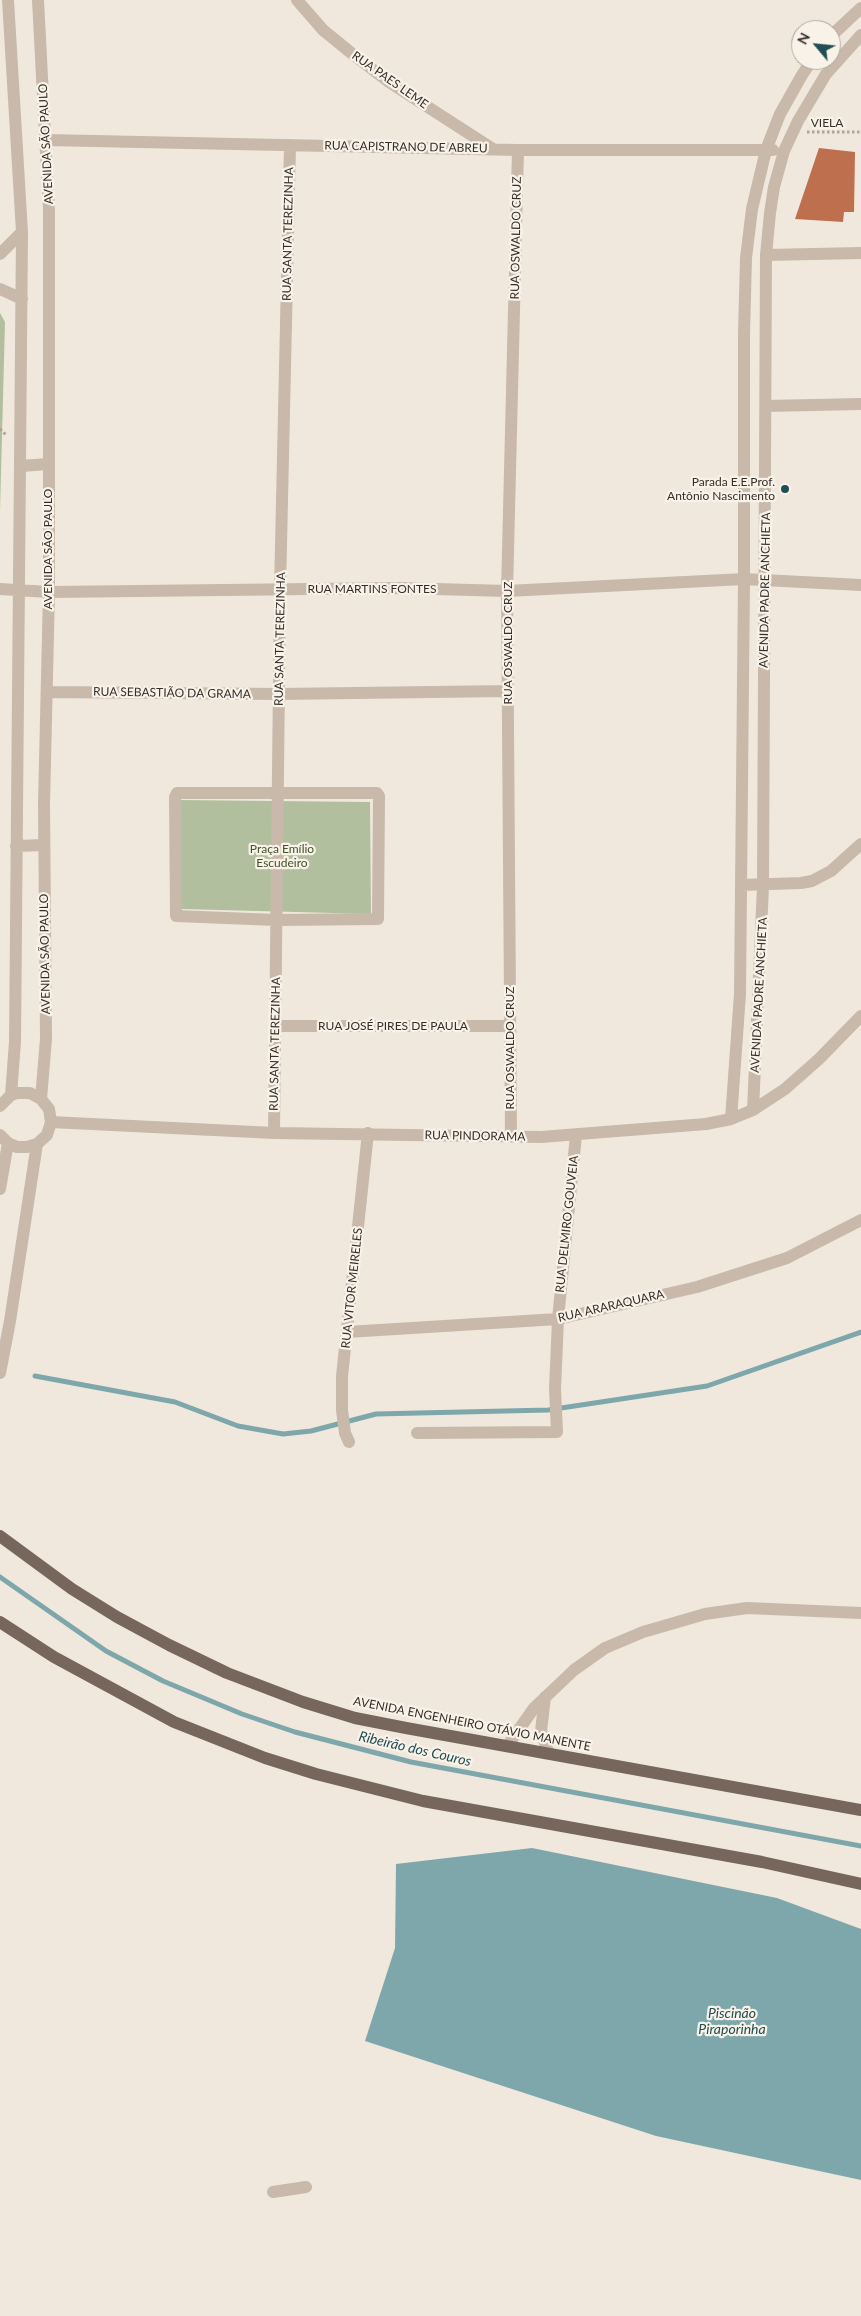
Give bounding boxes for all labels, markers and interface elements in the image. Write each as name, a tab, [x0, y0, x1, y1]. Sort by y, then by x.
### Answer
north arrow	[791, 20, 841, 70]
text: N	[793, 29, 813, 47]
street label: RUA PAES LEME	[349, 48, 431, 112]
street label: AVENIDA SÃO PAULO	[36, 83, 56, 205]
street label: VIELA	[811, 116, 843, 130]
street label: RUA CAPISTRANO DE ABREU	[324, 138, 488, 156]
street label: RUA SANTA TEREZINHA	[280, 167, 296, 301]
street label: RUA OSWALDO CRUZ	[508, 176, 524, 300]
place label: Parada E.E.Prof. Antônio Nascimento	[667, 475, 775, 503]
marker: Parada E.E.Prof. Antônio Nascimento	[779, 483, 791, 495]
street label: AVENIDA SÃO PAULO	[41, 489, 55, 609]
street label: AVENIDA PADRE ANCHIETA	[756, 512, 774, 668]
street label: RUA SANTA TEREZINHA	[272, 572, 288, 706]
street label: RUA MARTINS FONTES	[308, 582, 436, 596]
street label: RUA OSWALDO CRUZ	[501, 582, 515, 704]
street label: RUA SEBASTIÃO DA GRAMA	[93, 684, 251, 702]
park label: Praça Emílio Escudeiro	[250, 842, 314, 870]
street label: AVENIDA SÃO PAULO	[37, 893, 53, 1015]
street label: AVENIDA PADRE ANCHIETA	[748, 917, 770, 1073]
street label: RUA SANTA TEREZINHA	[267, 977, 283, 1111]
street label: RUA OSWALDO CRUZ	[503, 987, 517, 1109]
street label: RUA JOSÉ PIRES DE PAULA	[318, 1019, 468, 1033]
street label: RUA PINDORAMA	[425, 1128, 525, 1144]
street label: RUA DELMIRO GOUVEIA	[553, 1155, 581, 1293]
street label: RUA VITOR MEIRELES	[339, 1227, 365, 1349]
street label: RUA ARARAQUARA	[557, 1287, 665, 1325]
street label: AVENIDA ENGENHEIRO OTÁVIO MANENTE	[352, 1694, 592, 1754]
water label: Ribeirão dos Couros	[357, 1728, 473, 1770]
water label: Piscinão Piraporinha	[698, 2005, 766, 2038]

